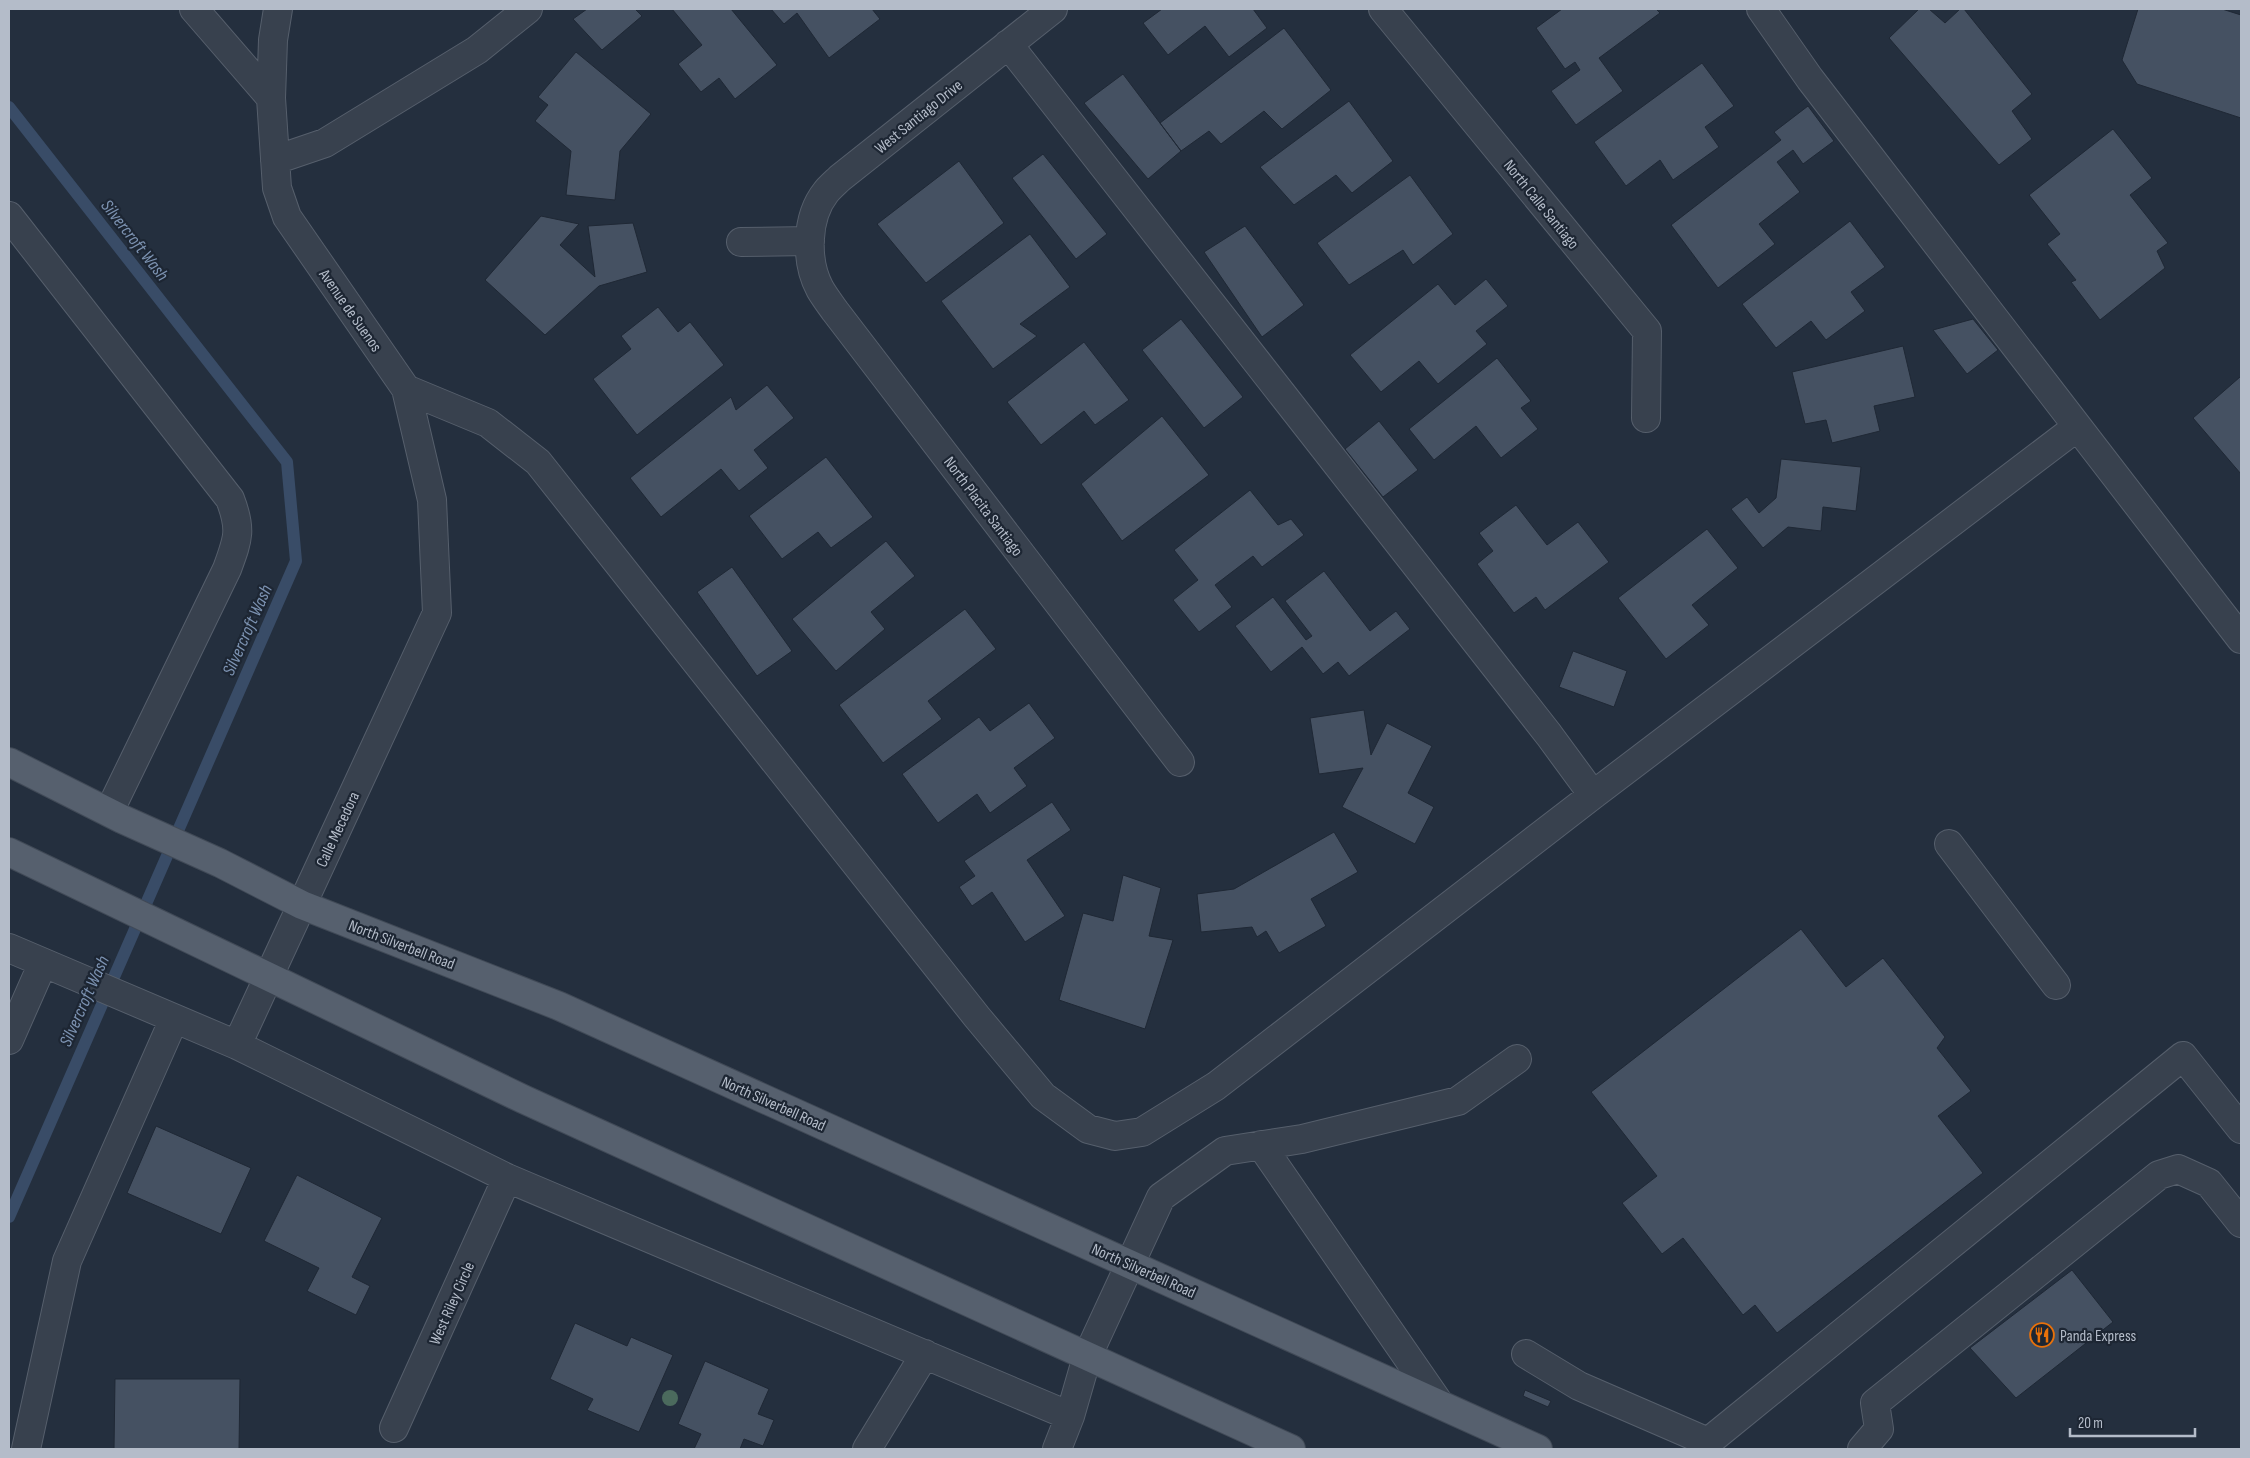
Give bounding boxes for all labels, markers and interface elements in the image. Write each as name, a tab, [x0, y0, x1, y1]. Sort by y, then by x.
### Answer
street label: West Santiago Drive	[871, 76, 967, 158]
street label: North Calle Santiago	[1499, 156, 1583, 253]
water label: Silvercroft Wash	[96, 196, 173, 285]
street label: Avenue de Suenos	[314, 265, 385, 356]
street label: North Placita Santiago	[939, 453, 1026, 560]
water label: Silvercroft Wash	[218, 581, 277, 679]
street label: Calle Mecedora	[313, 789, 364, 870]
street label: North Silverbell Road	[346, 916, 457, 974]
water label: Silvercroft Wash	[55, 952, 114, 1050]
street label: North Silverbell Road	[718, 1073, 828, 1136]
street label: North Silverbell Road	[1088, 1240, 1198, 1303]
street label: West Riley Circle	[426, 1259, 479, 1348]
restaurant icon: Panda Express	[2029, 1322, 2055, 1348]
place label: Panda Express	[2060, 1327, 2136, 1346]
scale bar	[2070, 1406, 2195, 1438]
text: 20 m	[2078, 1414, 2103, 1433]

